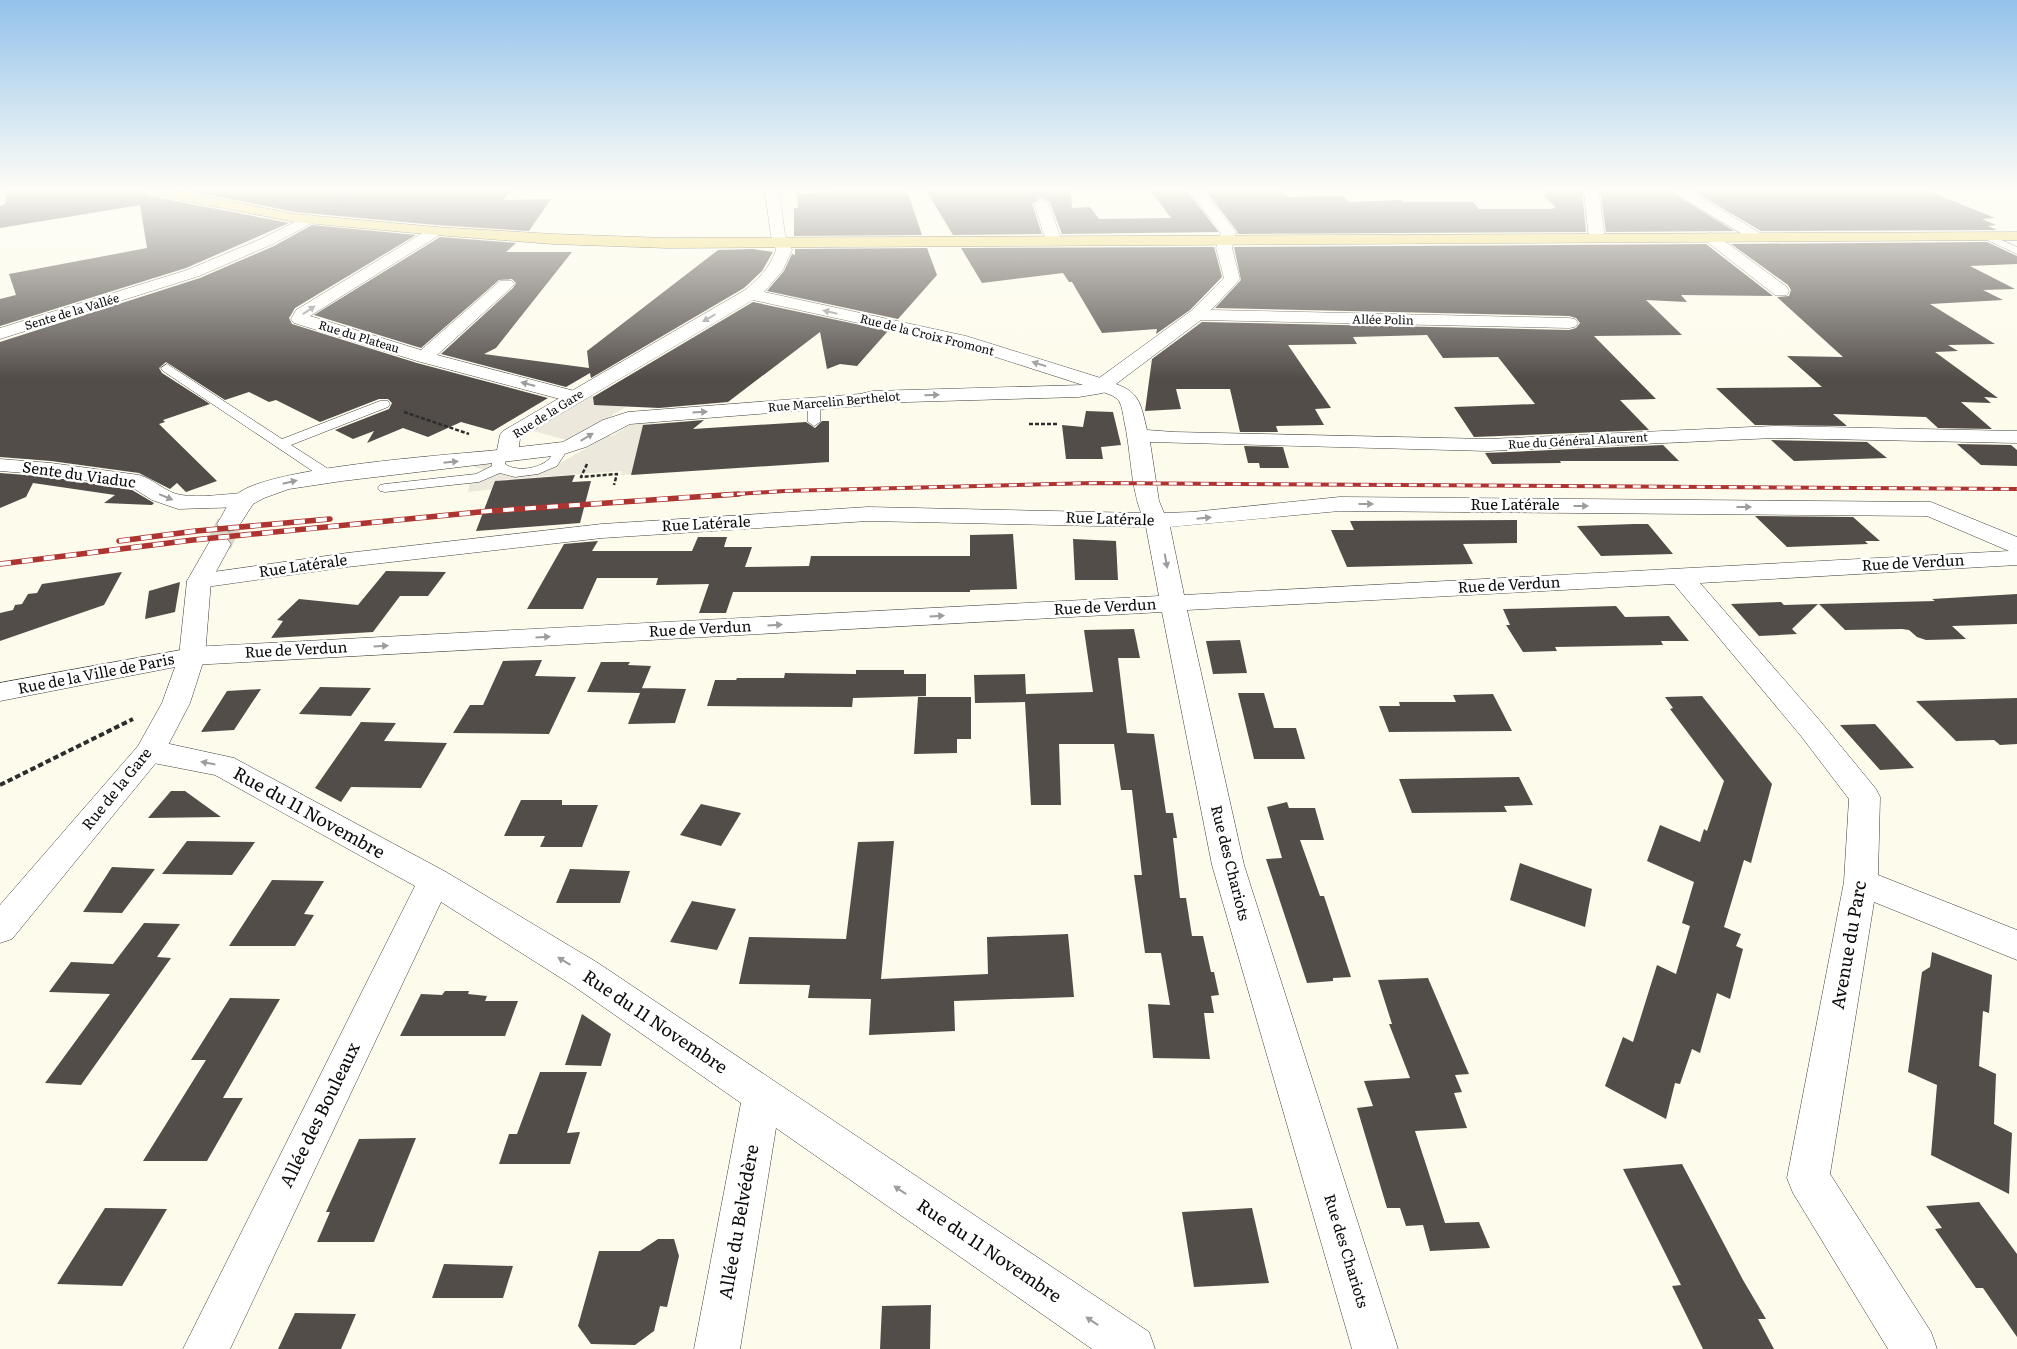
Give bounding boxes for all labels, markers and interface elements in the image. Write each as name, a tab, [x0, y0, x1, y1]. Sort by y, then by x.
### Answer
street label: Sente de la Vallée	[22, 288, 121, 334]
one-way arrow	[302, 305, 315, 314]
one-way arrow	[822, 307, 838, 315]
street label: Rue de la Croix Fromont	[858, 309, 996, 359]
street label: Allée Polin	[1352, 309, 1414, 329]
one-way arrow	[702, 314, 715, 323]
street label: Rue du Plateau	[317, 315, 402, 357]
one-way arrow	[1031, 359, 1046, 367]
one-way arrow	[520, 380, 535, 388]
street label: Rue de la Gare	[509, 384, 586, 442]
street label: Rue Marcelin Berthelot	[767, 386, 901, 416]
one-way arrow	[924, 390, 940, 398]
one-way arrow	[692, 407, 708, 415]
street label: Rue du Général Alaurent	[1508, 427, 1648, 453]
one-way arrow	[581, 433, 594, 442]
street label: Sente du Viaduc	[21, 454, 138, 493]
one-way arrow	[443, 458, 459, 466]
one-way arrow	[282, 478, 297, 486]
street label: Rue Latérale	[1470, 492, 1560, 515]
one-way arrow	[159, 493, 174, 501]
one-way arrow	[1359, 500, 1375, 508]
one-way arrow	[1574, 502, 1590, 510]
one-way arrow	[1736, 503, 1752, 511]
street label: Rue Latérale	[1065, 504, 1155, 531]
street label: Rue Latérale	[661, 509, 751, 536]
one-way arrow	[1197, 514, 1213, 522]
street label: Rue Latérale	[257, 547, 349, 582]
street label: Rue de Verdun	[1861, 547, 1965, 576]
one-way arrow	[1162, 554, 1170, 570]
street label: Rue de Verdun	[1457, 569, 1561, 598]
street label: Rue de Verdun	[1053, 591, 1157, 620]
one-way arrow	[930, 612, 946, 620]
street label: Rue de Verdun	[648, 613, 752, 642]
one-way arrow	[767, 620, 783, 628]
one-way arrow	[535, 633, 551, 641]
street label: Rue de Verdun	[244, 634, 348, 663]
one-way arrow	[373, 641, 389, 649]
street label: Rue de la Ville de Paris	[16, 646, 176, 699]
street label: Rue de la Gare	[75, 742, 156, 834]
one-way arrow	[200, 758, 216, 766]
street label: Rue du 11 Novembre	[229, 759, 390, 865]
street label: Rue des Chariots	[1206, 802, 1257, 923]
street label: Avenue du Parc	[1823, 878, 1872, 1011]
one-way arrow	[557, 956, 570, 965]
street label: Rue du 11 Novembre	[578, 962, 734, 1079]
street label: Allée des Bouleaux	[272, 1036, 366, 1192]
street label: Allée du Belvédère	[711, 1142, 764, 1301]
one-way arrow	[893, 1185, 907, 1195]
street label: Rue du 11 Novembre	[912, 1191, 1068, 1308]
street label: Rue des Chariots	[1319, 1191, 1376, 1311]
one-way arrow	[1085, 1317, 1099, 1326]

